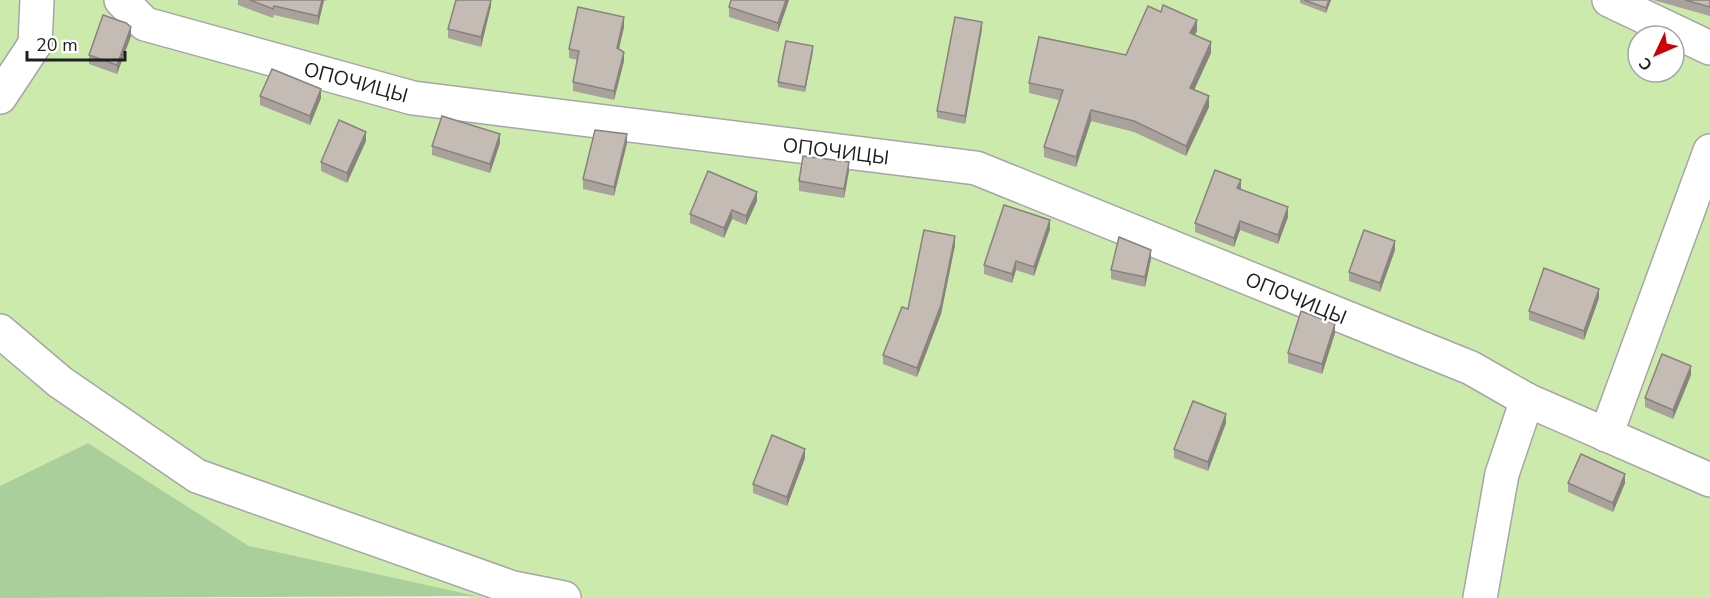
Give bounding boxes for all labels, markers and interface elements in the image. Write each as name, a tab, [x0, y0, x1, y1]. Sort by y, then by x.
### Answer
scale bar	[27, 24, 124, 62]
north arrow	[1626, 24, 1686, 84]
text: 20 m	[36, 33, 78, 57]
text: С	[1634, 52, 1658, 75]
street label: ОПОЧИЦЫ	[301, 56, 411, 109]
street label: ОПОЧИЦЫ	[781, 132, 891, 171]
street label: ОПОЧИЦЫ	[1241, 266, 1350, 331]

